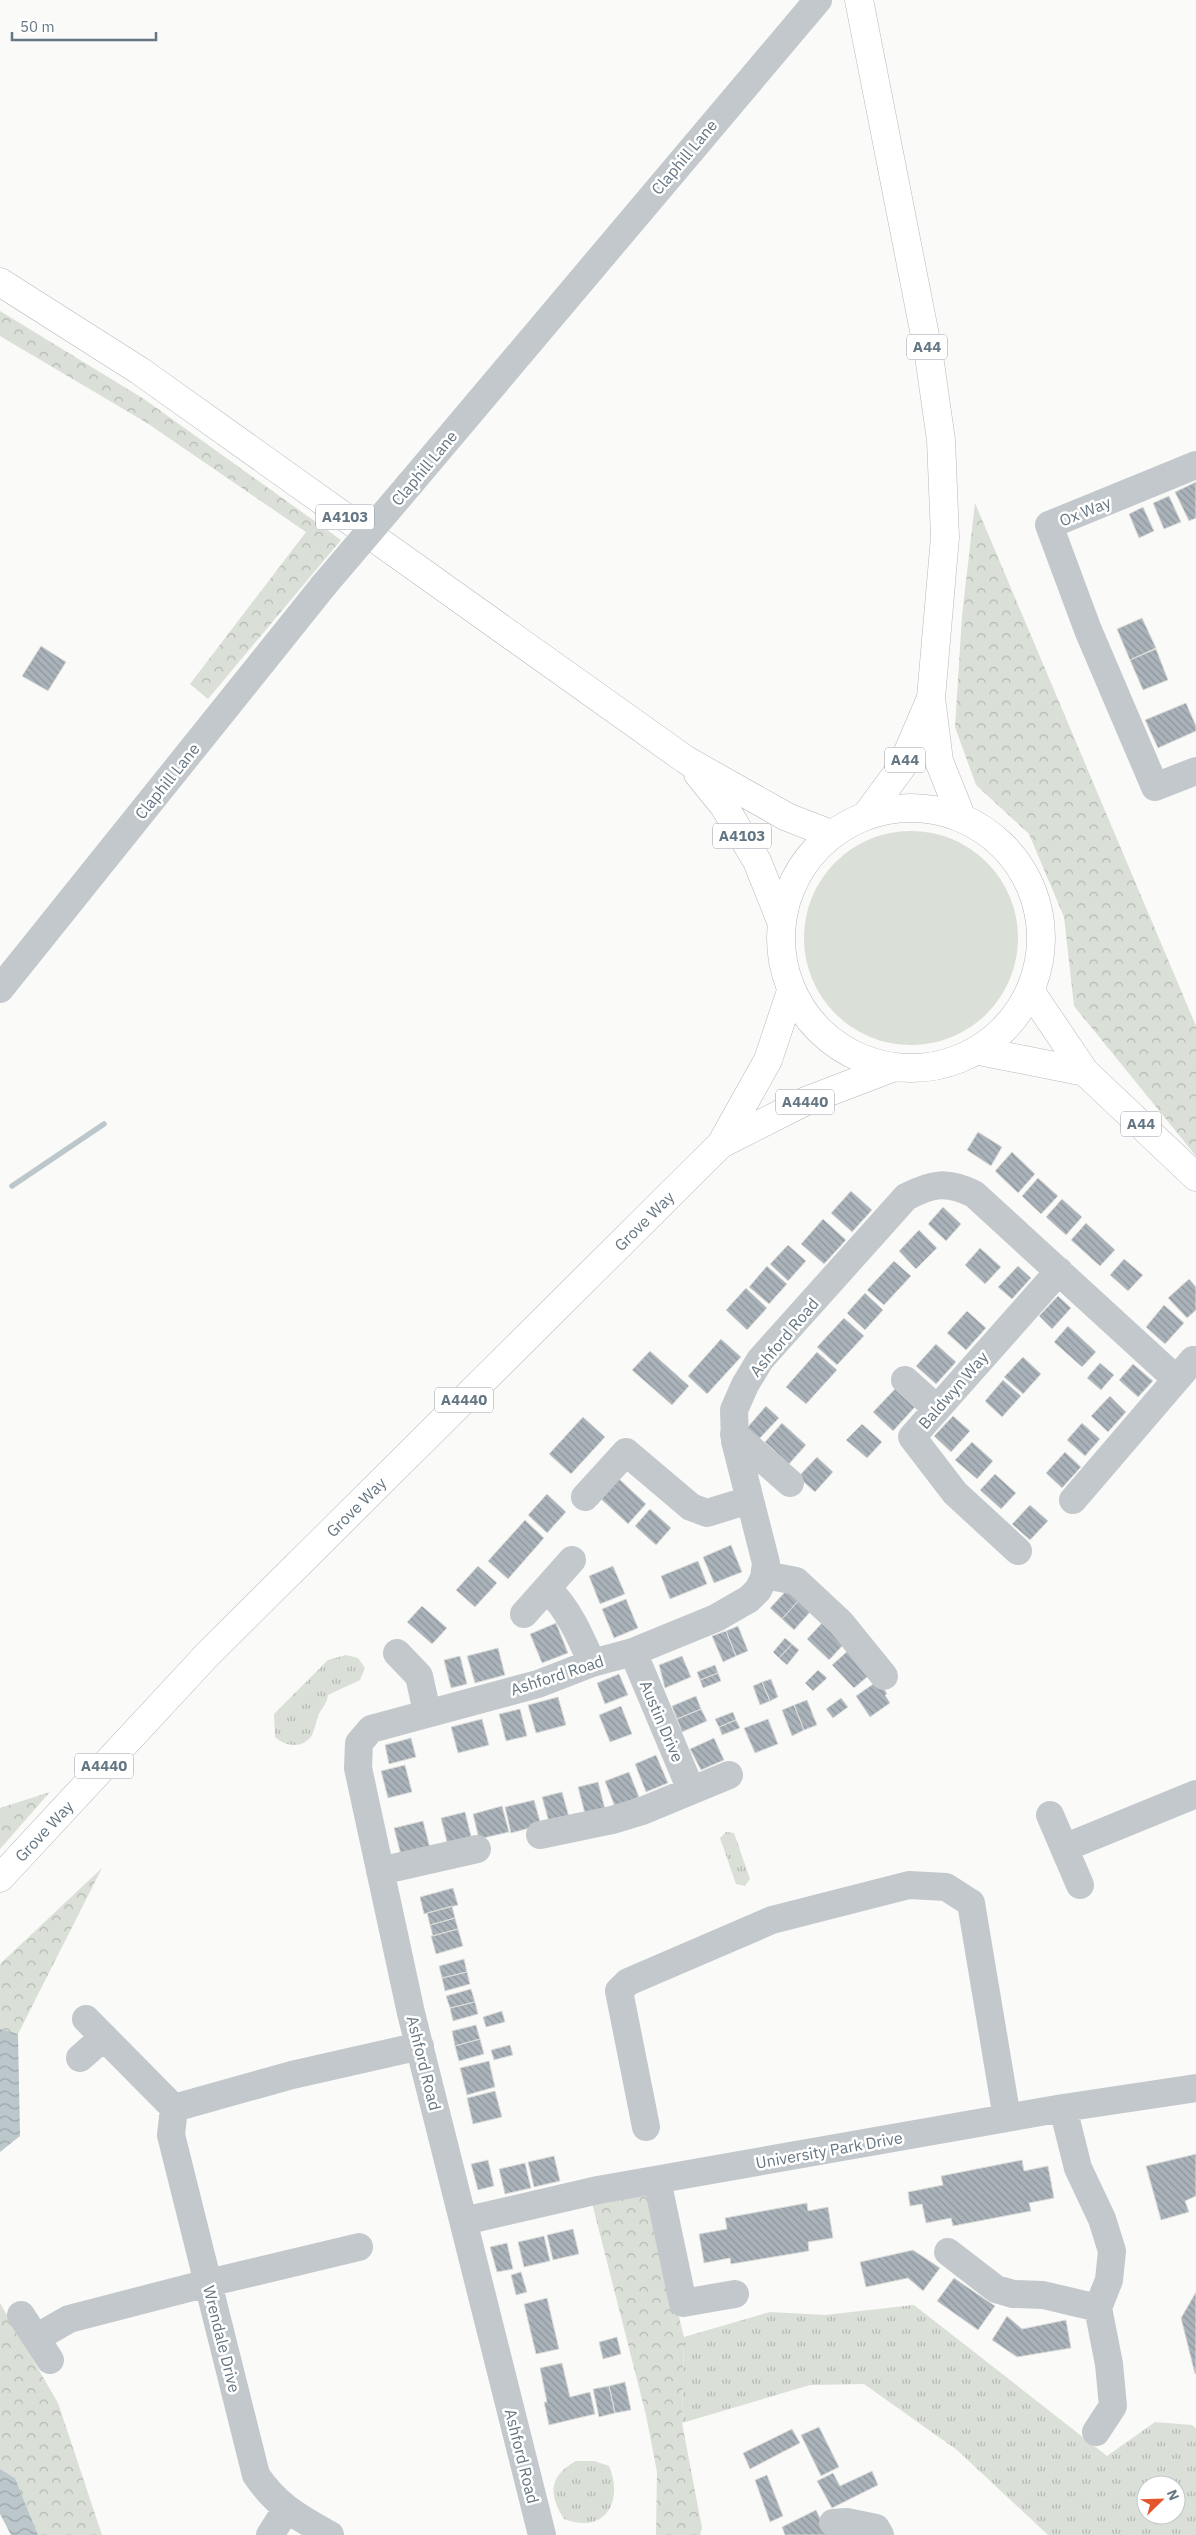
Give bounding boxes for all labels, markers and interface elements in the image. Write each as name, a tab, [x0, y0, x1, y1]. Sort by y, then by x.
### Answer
scale bar	[12, 10, 156, 42]
text: 50 m	[20, 17, 55, 36]
street label: Claphill Lane	[647, 115, 721, 199]
road number: A44	[907, 334, 947, 360]
street label: Claphill Lane	[387, 426, 461, 510]
street label: Ox Way	[1056, 492, 1114, 530]
road number: A4103	[316, 504, 374, 530]
street label: Claphill Lane	[130, 739, 204, 823]
road number: A44	[885, 748, 925, 772]
road number: A4103	[713, 824, 771, 848]
road number: A4440	[776, 1090, 834, 1114]
road number: A44	[1121, 1112, 1161, 1136]
street label: Grove Way	[610, 1187, 678, 1255]
street label: Ashford Road	[745, 1293, 823, 1381]
street label: Baldwyn Way	[914, 1347, 992, 1433]
road number: A4440	[435, 1388, 493, 1412]
street label: Grove Way	[322, 1473, 390, 1541]
street label: Ashford Road	[508, 1651, 606, 1699]
street label: Austin Drive	[636, 1677, 688, 1765]
road number: A4440	[75, 1754, 133, 1778]
street label: Grove Way	[11, 1796, 77, 1866]
street label: Ashford Road	[403, 2014, 445, 2112]
street label: University Park Drive	[754, 2127, 904, 2173]
street label: Wrendale Drive	[199, 2283, 245, 2395]
street label: Ashford Road	[501, 2407, 543, 2505]
north arrow	[1136, 2475, 1186, 2525]
text: N	[1163, 2487, 1183, 2503]

